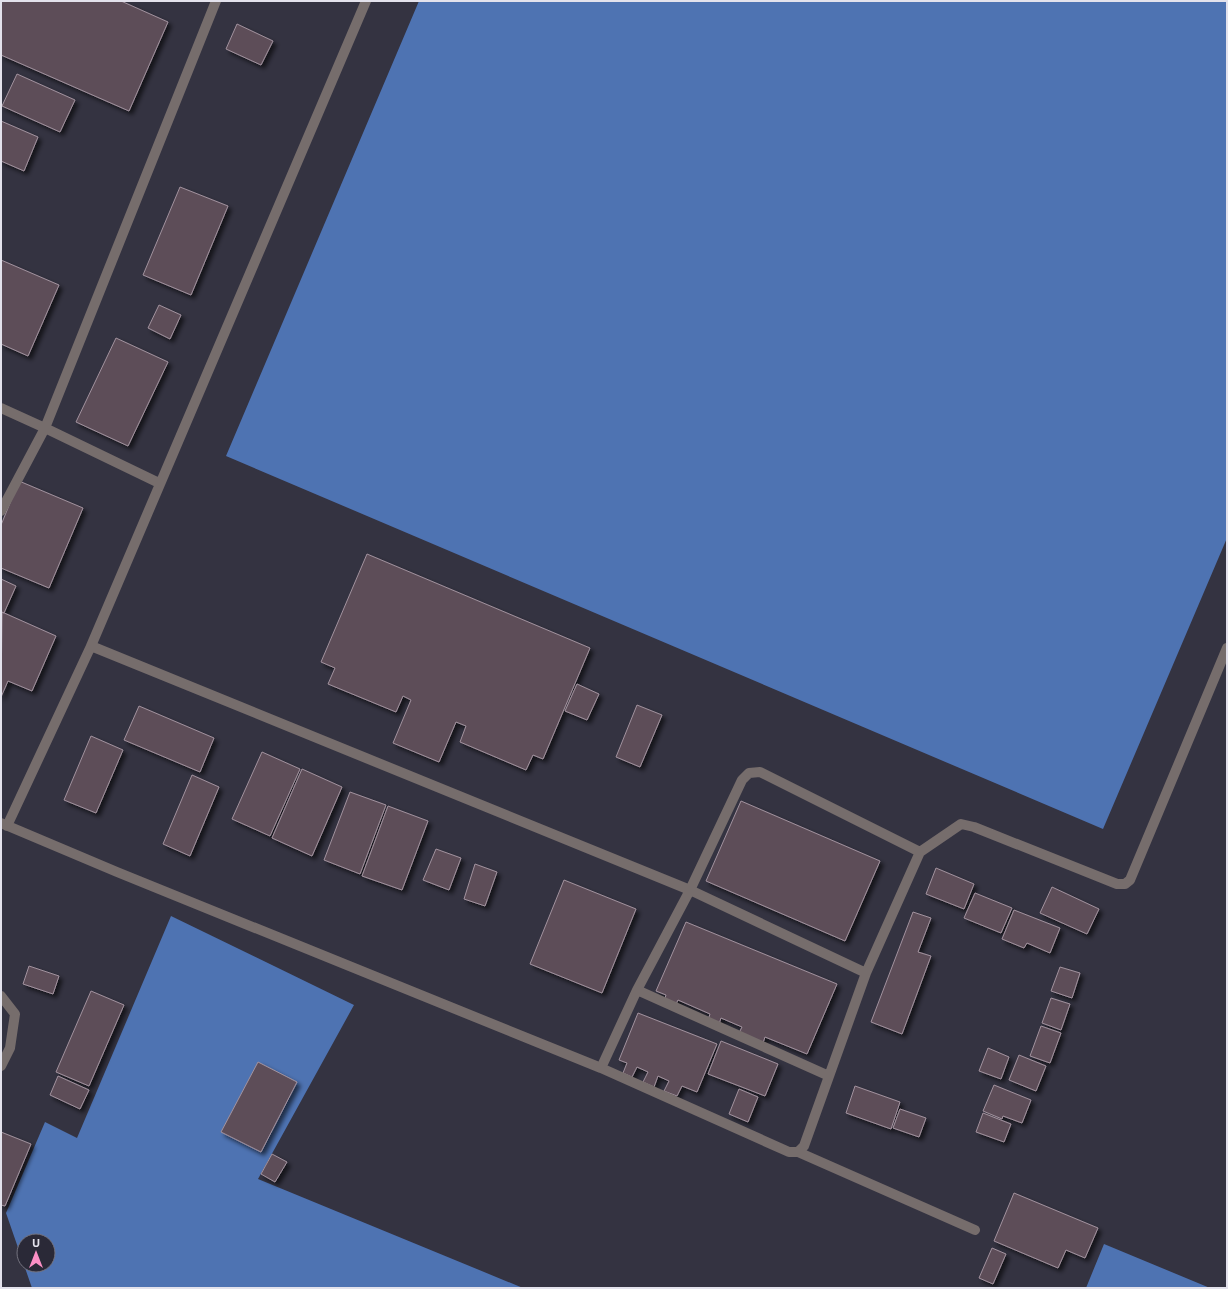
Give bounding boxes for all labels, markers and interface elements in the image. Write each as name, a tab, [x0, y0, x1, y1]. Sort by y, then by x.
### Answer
north arrow	[16, 1233, 56, 1273]
text: U	[32, 1237, 40, 1249]

